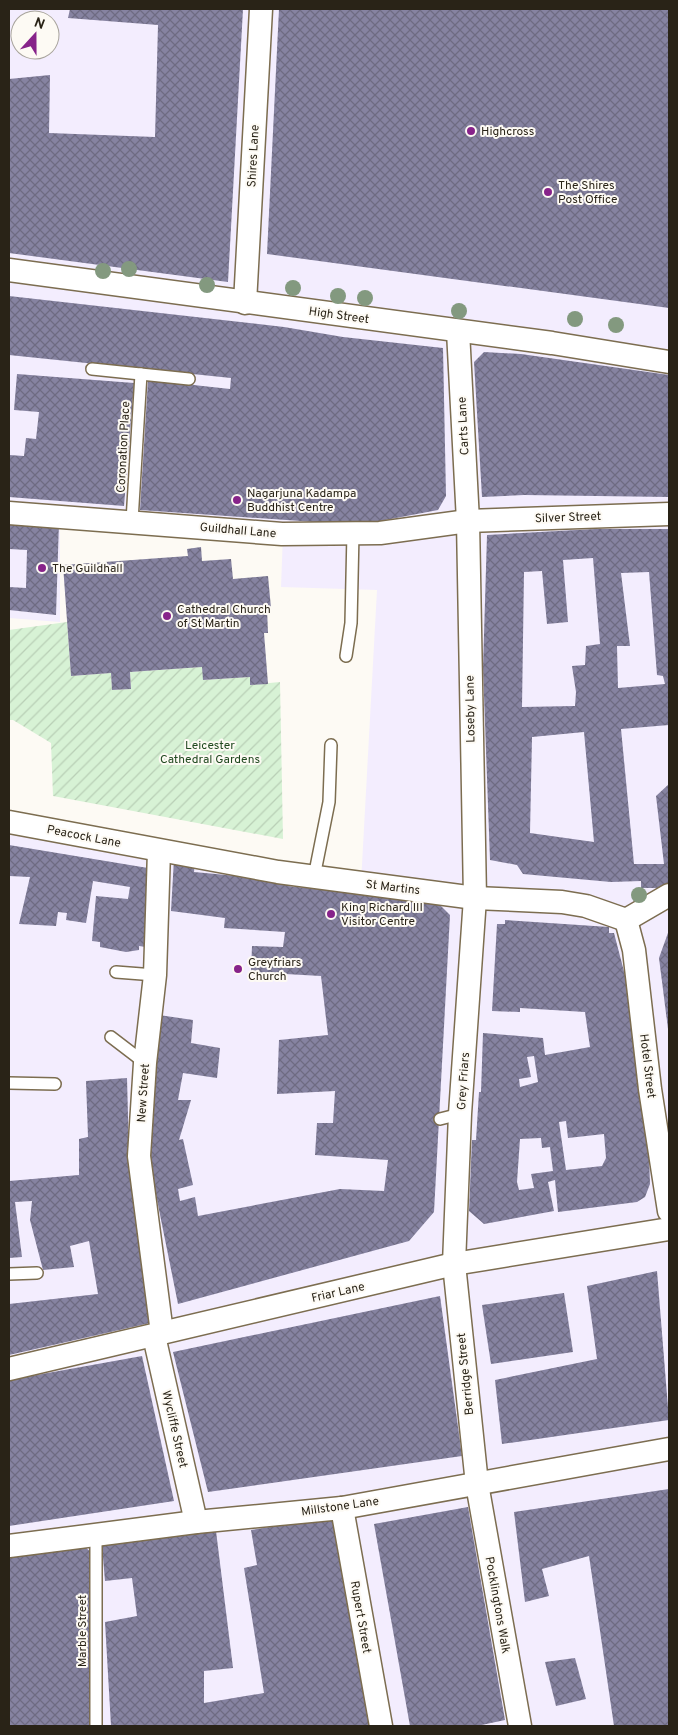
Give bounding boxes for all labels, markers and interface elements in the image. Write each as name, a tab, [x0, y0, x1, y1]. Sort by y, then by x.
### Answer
north arrow	[10, 10, 60, 60]
text: N	[31, 15, 47, 34]
street label: Shires Lane	[244, 124, 264, 188]
place label: Highcross	[481, 124, 534, 140]
marker: Highcross	[465, 125, 477, 137]
place label: The Shires Post Office	[558, 178, 618, 208]
marker: The Shires Post Office	[542, 186, 554, 198]
street label: High Street	[308, 304, 370, 328]
street label: Carts Lane	[454, 396, 474, 456]
street label: Coronation Place	[114, 401, 134, 493]
place label: Nagarjuna Kadampa Buddhist Centre	[247, 486, 356, 516]
marker: Nagarjuna Kadampa Buddhist Centre	[231, 494, 243, 506]
street label: Silver Street	[534, 509, 602, 527]
street label: Guildhall Lane	[199, 520, 277, 542]
place label: The Guildhall	[52, 561, 123, 577]
marker: The Guildhall	[36, 562, 48, 574]
place label: Cathedral Church of St Martin	[177, 602, 271, 632]
marker: Cathedral Church of St Martin	[161, 610, 173, 622]
street label: Loseby Lane	[462, 675, 480, 743]
park label: Leicester Cathedral Gardens	[160, 738, 260, 768]
street label: Peacock Lane	[45, 822, 122, 852]
street label: St Martins	[365, 877, 421, 899]
place label: King Richard III Visitor Centre	[341, 900, 423, 930]
marker: King Richard III Visitor Centre	[325, 908, 337, 920]
place label: Greyfriars Church	[248, 955, 301, 985]
marker: Greyfriars Church	[232, 963, 244, 975]
street label: Hotel Street	[635, 1033, 659, 1099]
street label: Grey Friars	[454, 1052, 474, 1111]
street label: New Street	[134, 1063, 154, 1123]
street label: Friar Lane	[310, 1279, 366, 1307]
street label: Berridge Street	[454, 1332, 478, 1416]
street label: Wycliffe Street	[157, 1389, 191, 1469]
street label: Millstone Lane	[300, 1494, 380, 1520]
street label: Pocklingtons Walk	[481, 1555, 513, 1655]
street label: Rupert Street	[346, 1580, 374, 1655]
street label: Marble Street	[75, 1595, 91, 1667]

